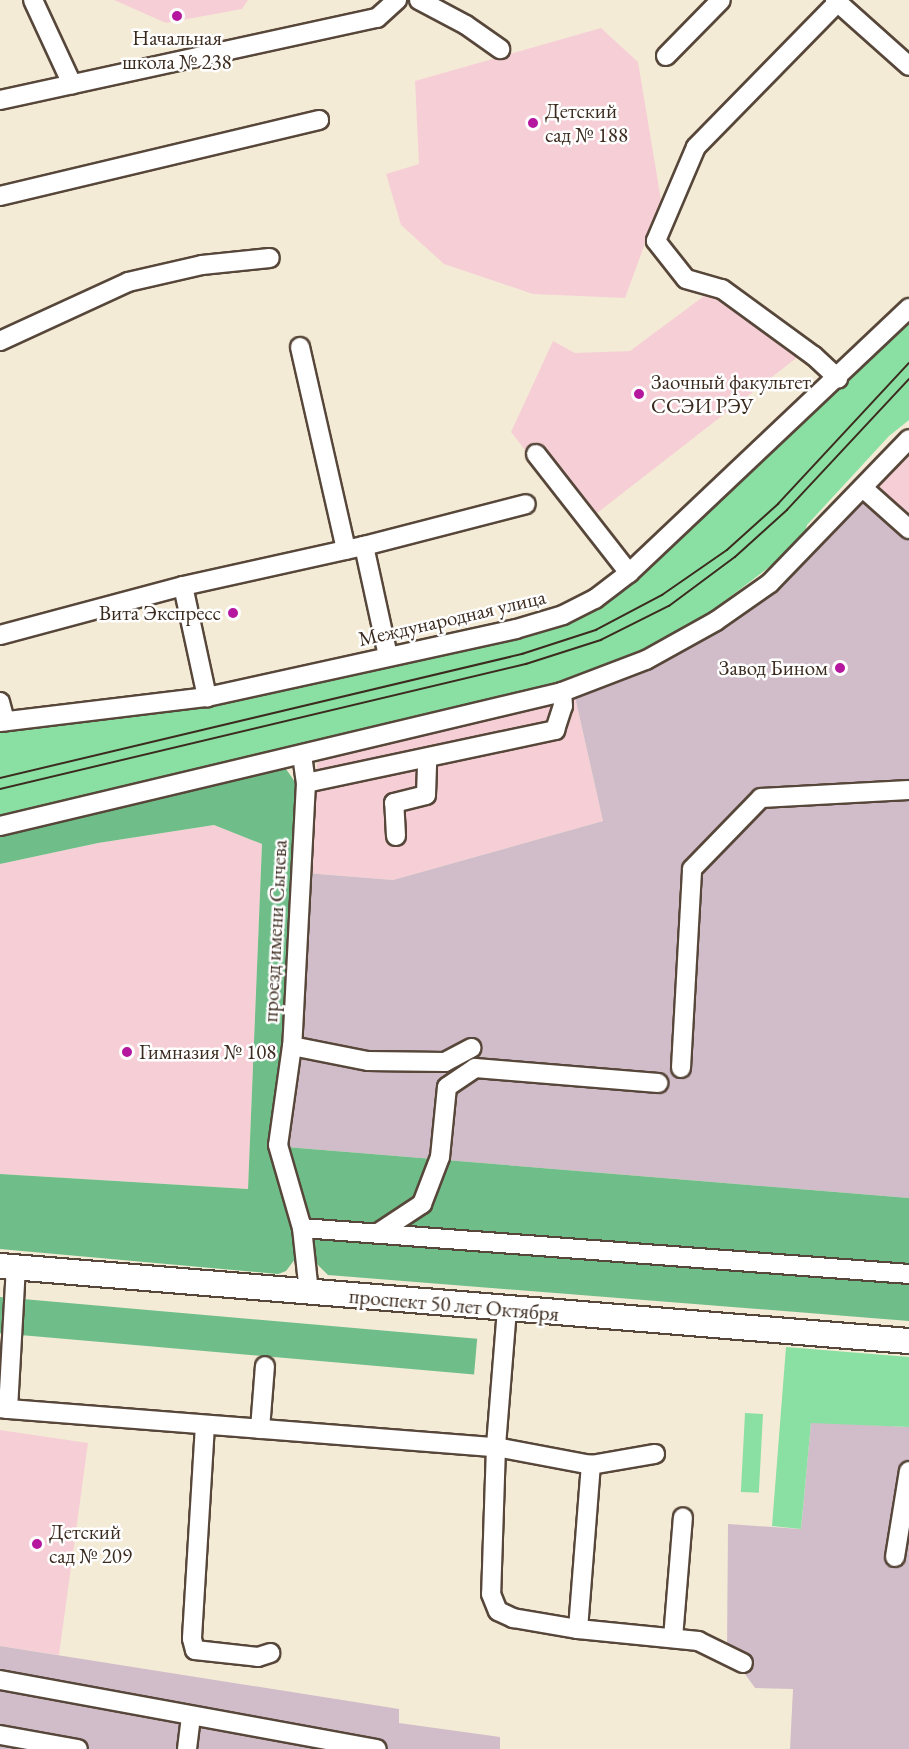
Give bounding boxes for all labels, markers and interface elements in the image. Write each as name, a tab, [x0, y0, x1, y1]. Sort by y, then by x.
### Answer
marker: Начальная школа № 238	[170, 9, 184, 23]
place label: Начальная школа № 238	[122, 25, 232, 75]
place label: Детский сад № 188	[545, 98, 628, 148]
marker: Детский сад № 188	[526, 116, 540, 130]
place label: Заочный факультет ССЭИ РЭУ	[651, 369, 811, 419]
marker: Заочный факультет ССЭИ РЭУ	[632, 387, 646, 401]
street label: Международная улица	[356, 584, 548, 652]
place label: Вита Экспресс	[99, 600, 221, 626]
marker: Вита Экспресс	[226, 606, 240, 620]
place label: Завод Бином	[719, 655, 828, 681]
marker: Завод Бином	[833, 661, 847, 675]
street label: проезд имени Сычева	[258, 839, 292, 1023]
place label: Гимназия № 108	[139, 1039, 276, 1065]
marker: Гимназия № 108	[120, 1045, 134, 1059]
street label: проспект 50 лет Октября	[348, 1283, 560, 1327]
place label: Детский сад № 209	[49, 1519, 132, 1569]
marker: Детский сад № 209	[30, 1537, 44, 1551]

